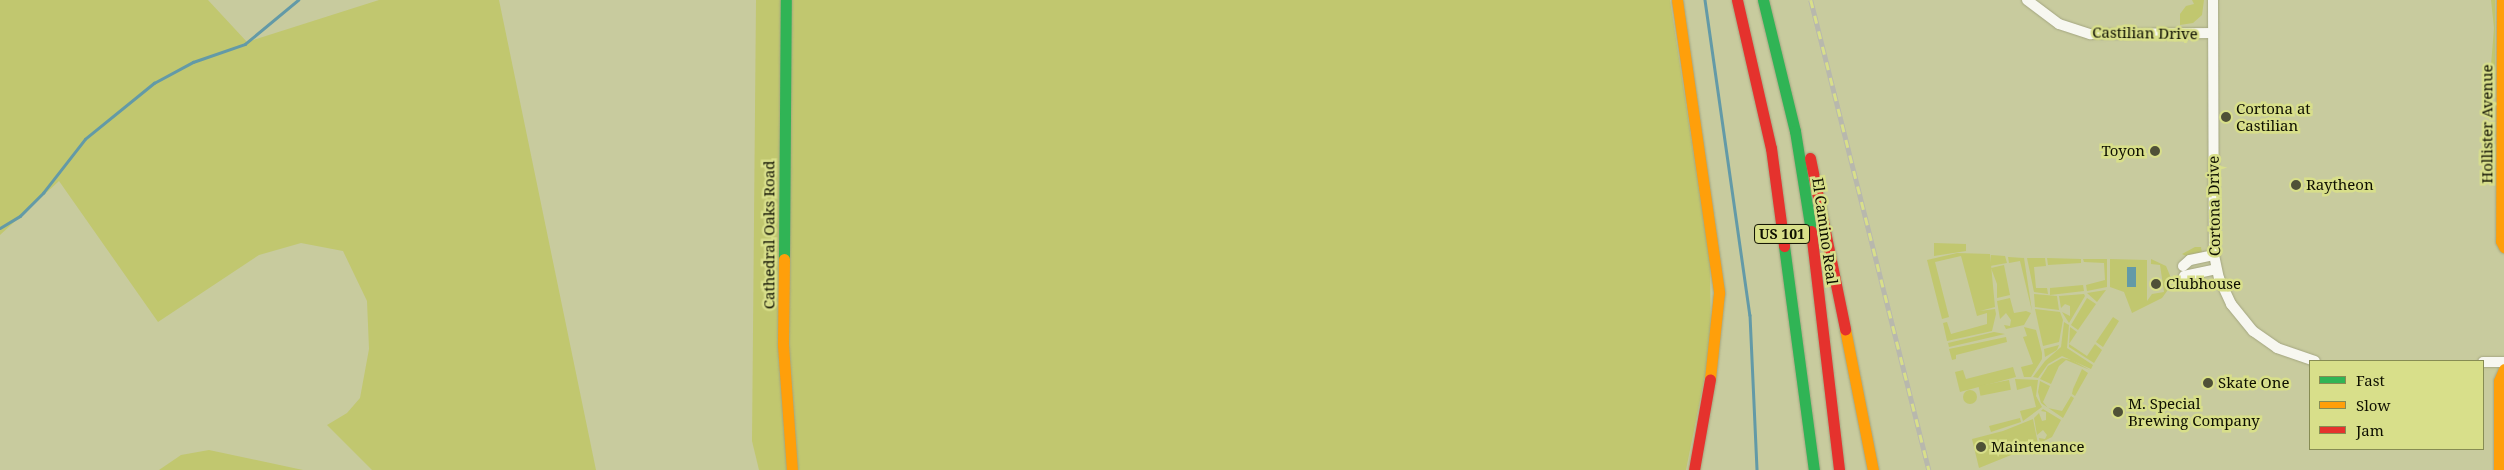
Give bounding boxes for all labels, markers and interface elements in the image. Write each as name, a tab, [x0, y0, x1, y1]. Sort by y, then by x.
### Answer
street label: Castilian Drive	[2092, 23, 2198, 43]
street label: Hollister Avenue	[2478, 64, 2496, 184]
place label: Cortona at Castilian	[2236, 99, 2311, 134]
marker: Cortona at Castilian	[2220, 111, 2232, 123]
place label: Toyon	[2101, 142, 2145, 160]
marker: Toyon	[2149, 145, 2161, 157]
street label: Cortona Drive	[2204, 156, 2224, 256]
street label: Cathedral Oaks Road	[760, 161, 778, 309]
street label: El Camino Real	[1809, 176, 1841, 286]
place label: Raytheon	[2306, 176, 2374, 194]
marker: Raytheon	[2290, 179, 2302, 191]
road number: US 101	[1753, 222, 1811, 245]
place label: Clubhouse	[2166, 275, 2241, 293]
marker: Clubhouse	[2150, 278, 2162, 290]
legend	[2309, 360, 2484, 450]
text: Fast	[2356, 370, 2385, 390]
place label: Skate One	[2218, 374, 2289, 392]
marker: Skate One	[2202, 377, 2214, 389]
place label: M. Special Brewing Company	[2128, 394, 2260, 429]
text: Slow	[2356, 395, 2390, 415]
marker: M. Special Brewing Company	[2112, 406, 2124, 418]
text: Jam	[2356, 420, 2384, 440]
place label: Maintenance	[1991, 438, 2084, 456]
marker: Maintenance	[1975, 441, 1987, 453]

